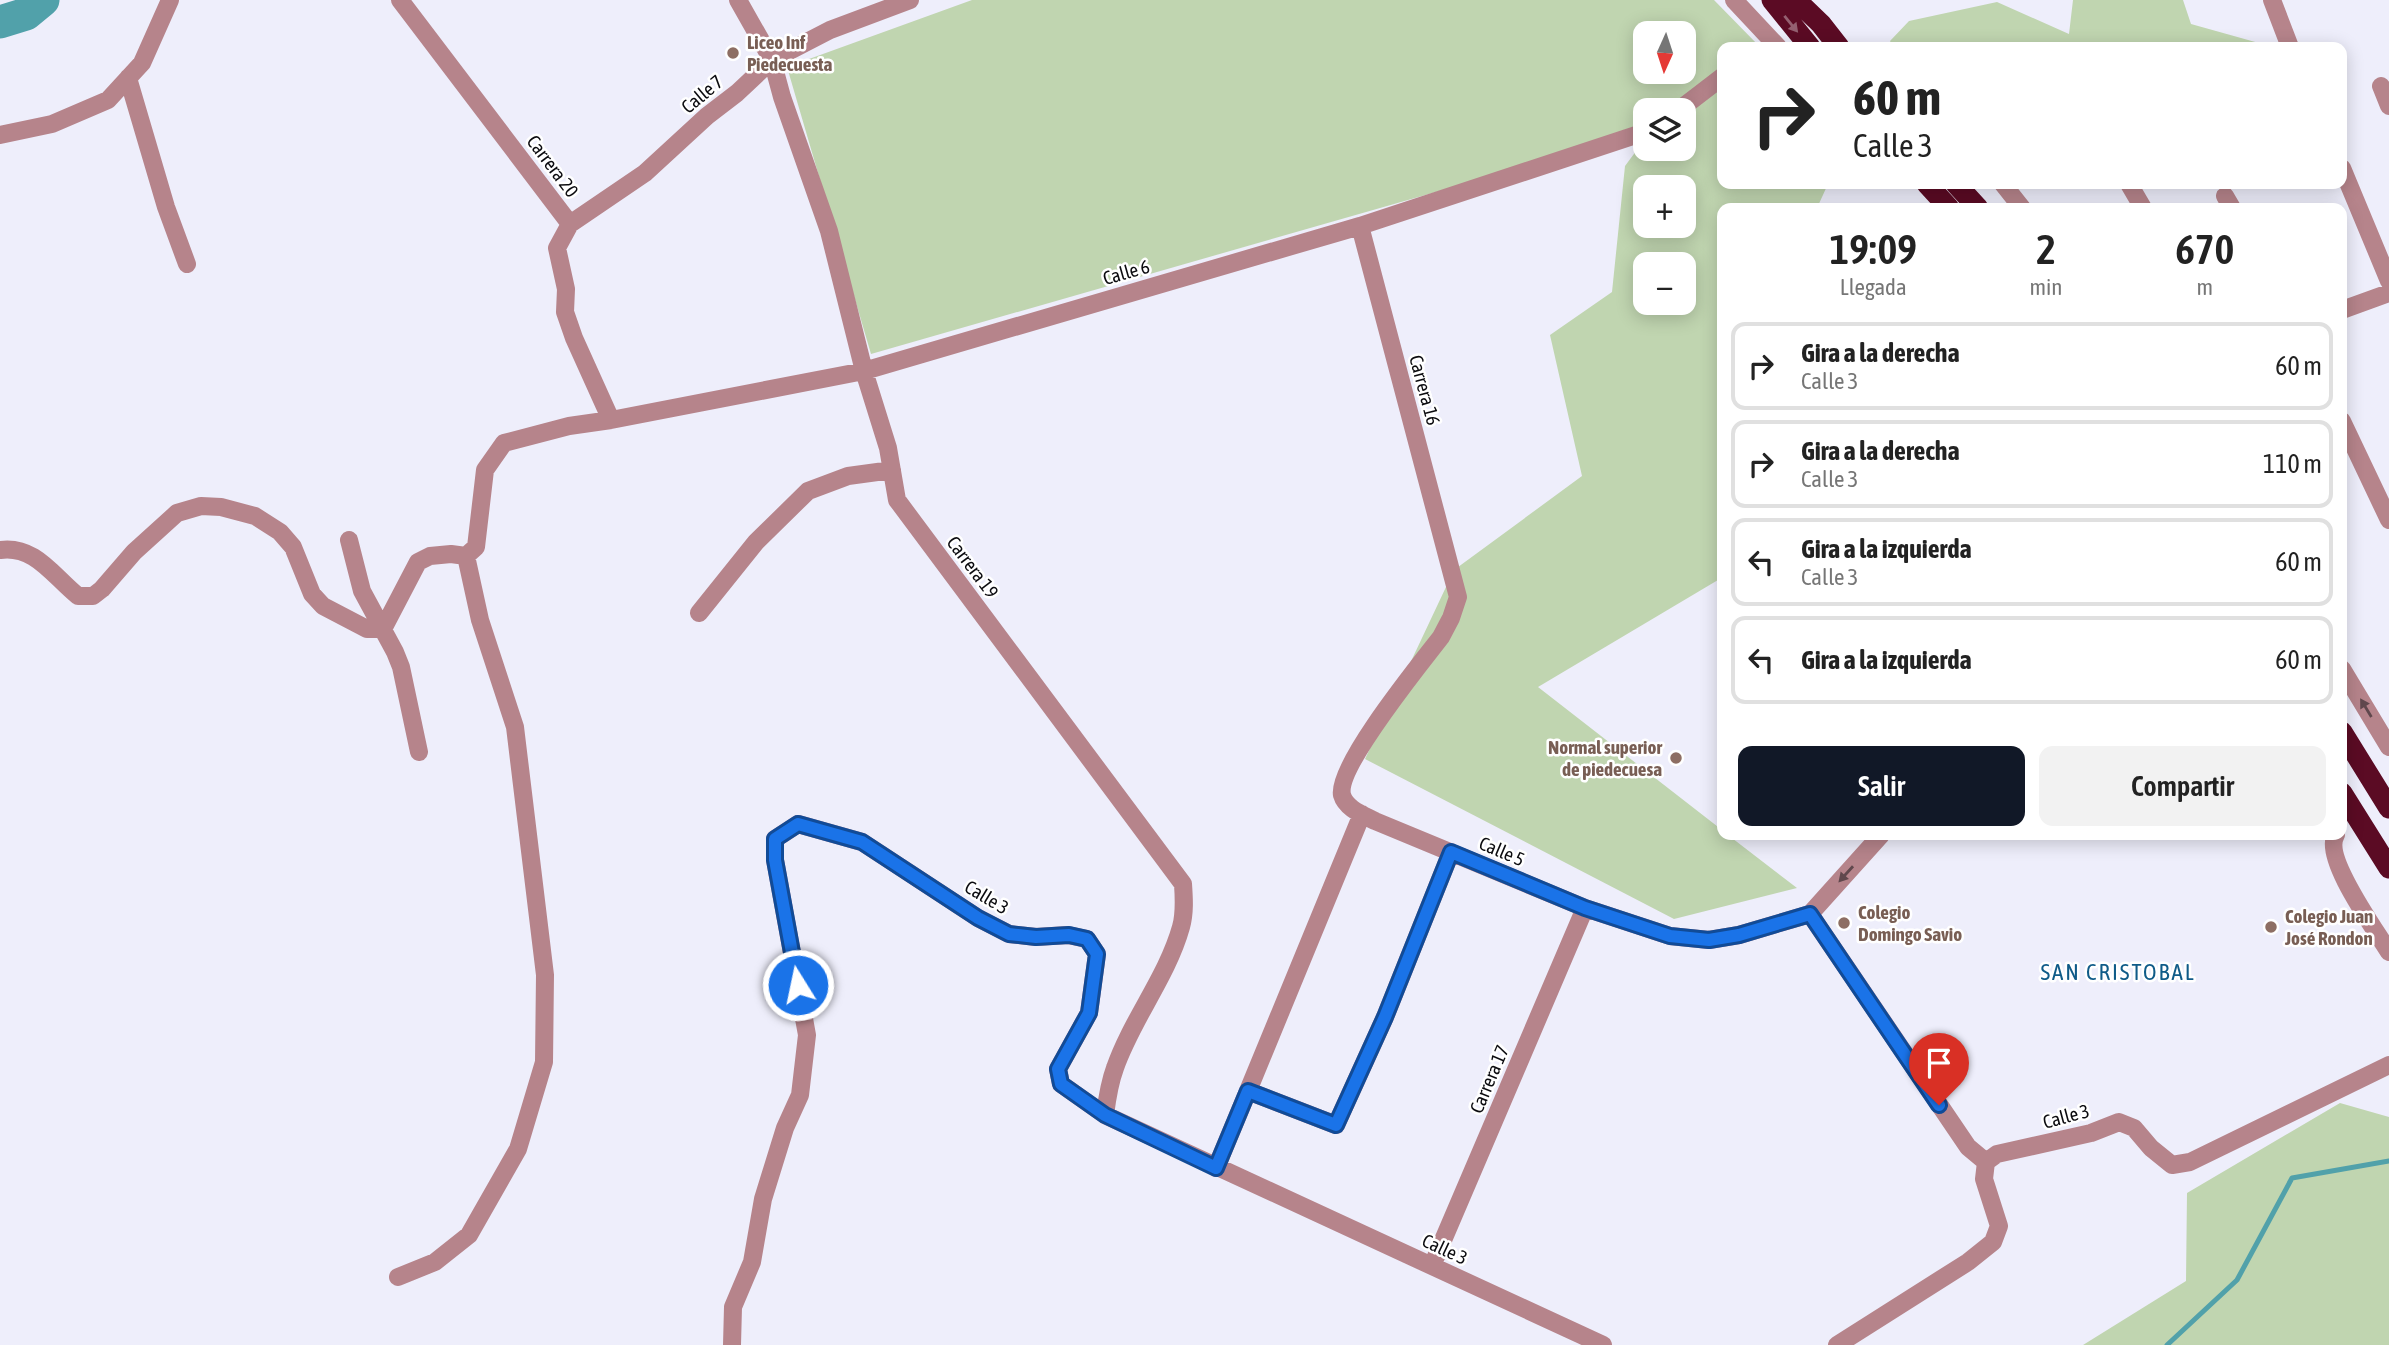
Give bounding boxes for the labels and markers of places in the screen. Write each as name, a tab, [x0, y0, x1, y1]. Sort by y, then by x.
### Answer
place label: Liceo Inf Piedecuesta	[747, 31, 833, 75]
marker: Liceo Inf Piedecuesta	[725, 45, 741, 61]
place label: Normal superior de piedecuesa	[1548, 736, 1662, 780]
marker: Normal superior de piedecuesa	[1668, 750, 1684, 766]
place label: Colegio Domingo Savio	[1858, 901, 1962, 945]
place label: Colegio Juan José Rondon	[2284, 905, 2373, 949]
marker: Colegio Domingo Savio	[1836, 915, 1852, 931]
marker: Colegio Juan José Rondon	[2263, 919, 2279, 935]
pin	[1909, 1033, 1969, 1105]

